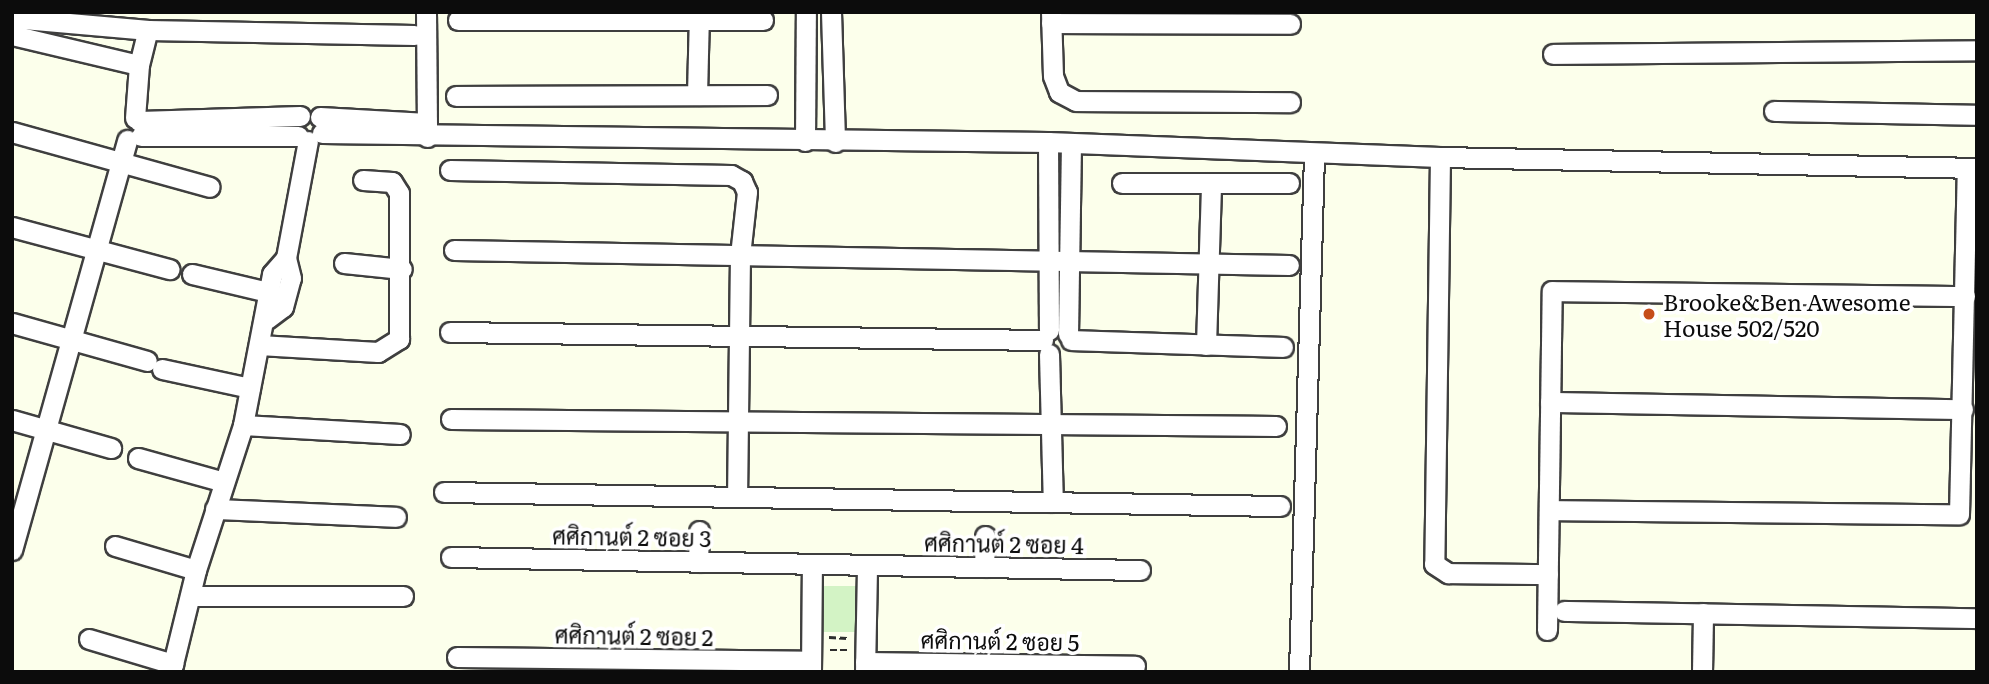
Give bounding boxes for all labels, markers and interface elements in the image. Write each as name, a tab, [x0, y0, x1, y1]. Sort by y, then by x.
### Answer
place label: Brooke&Ben Awesome House 502/520	[1663, 287, 1911, 341]
marker: Brooke&Ben Awesome House 502/520	[1641, 306, 1657, 322]
street label: ศศิกานต์ 2 ซอย 3	[552, 521, 712, 551]
street label: ศศิกานต์ 2 ซอย 4	[924, 528, 1084, 558]
street label: ศศิกานต์ 2 ซอย 2	[554, 620, 714, 650]
street label: ศศิกานต์ 2 ซอย 5	[920, 625, 1080, 655]

